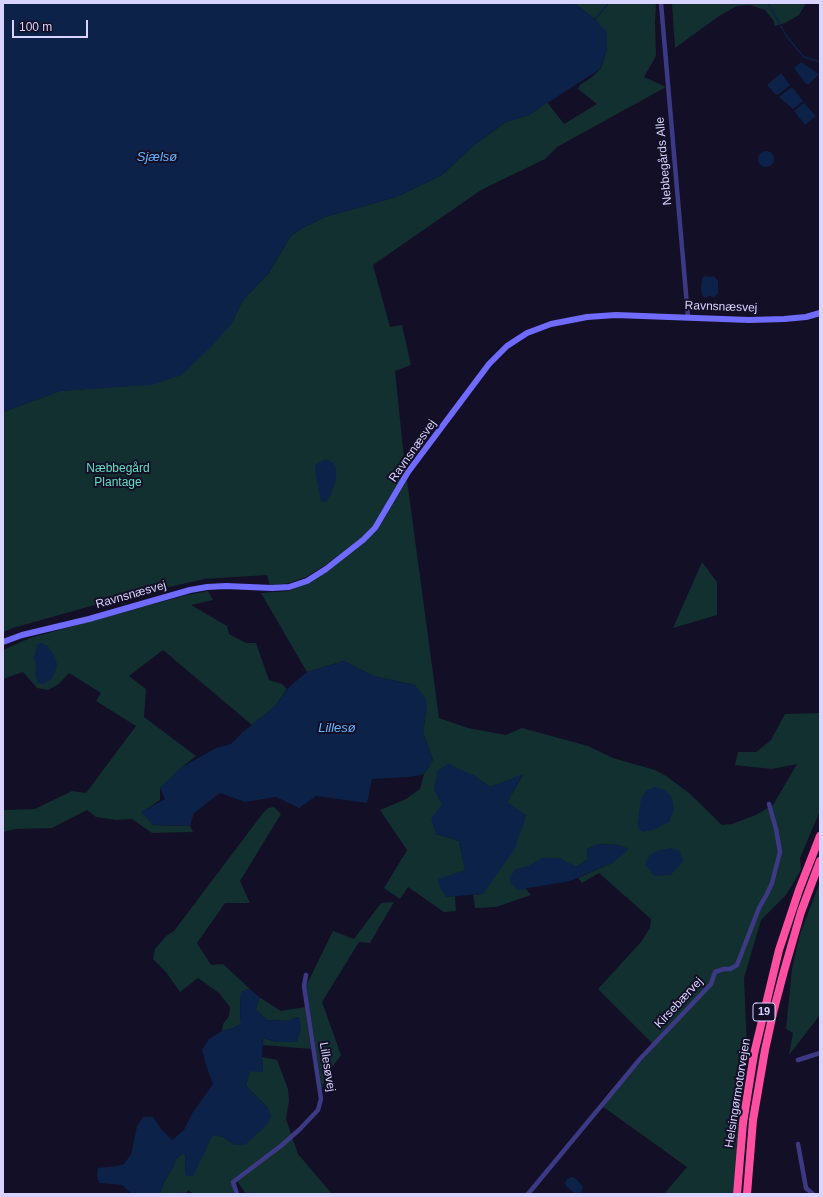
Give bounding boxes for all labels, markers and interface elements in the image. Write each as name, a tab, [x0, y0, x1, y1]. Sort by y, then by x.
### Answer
scale bar	[14, 12, 90, 38]
text: 100 m	[19, 20, 52, 34]
street label: Nebbegårds Alle	[653, 116, 675, 206]
water label: Sjælsø	[137, 149, 177, 165]
street label: Ravnsnæsvej	[684, 299, 758, 315]
street label: Ravnsnæsvej	[386, 417, 440, 485]
park label: Næbbegård Plantage	[86, 462, 150, 490]
street label: Ravnsnæsvej	[94, 578, 168, 612]
water label: Lillesø	[318, 720, 356, 736]
street label: Kirsebærvej	[652, 975, 706, 1031]
road number: 19	[753, 1003, 775, 1021]
street label: Helsingørmotorvejen	[722, 1037, 754, 1149]
street label: Lillesøvej	[316, 1041, 338, 1093]

